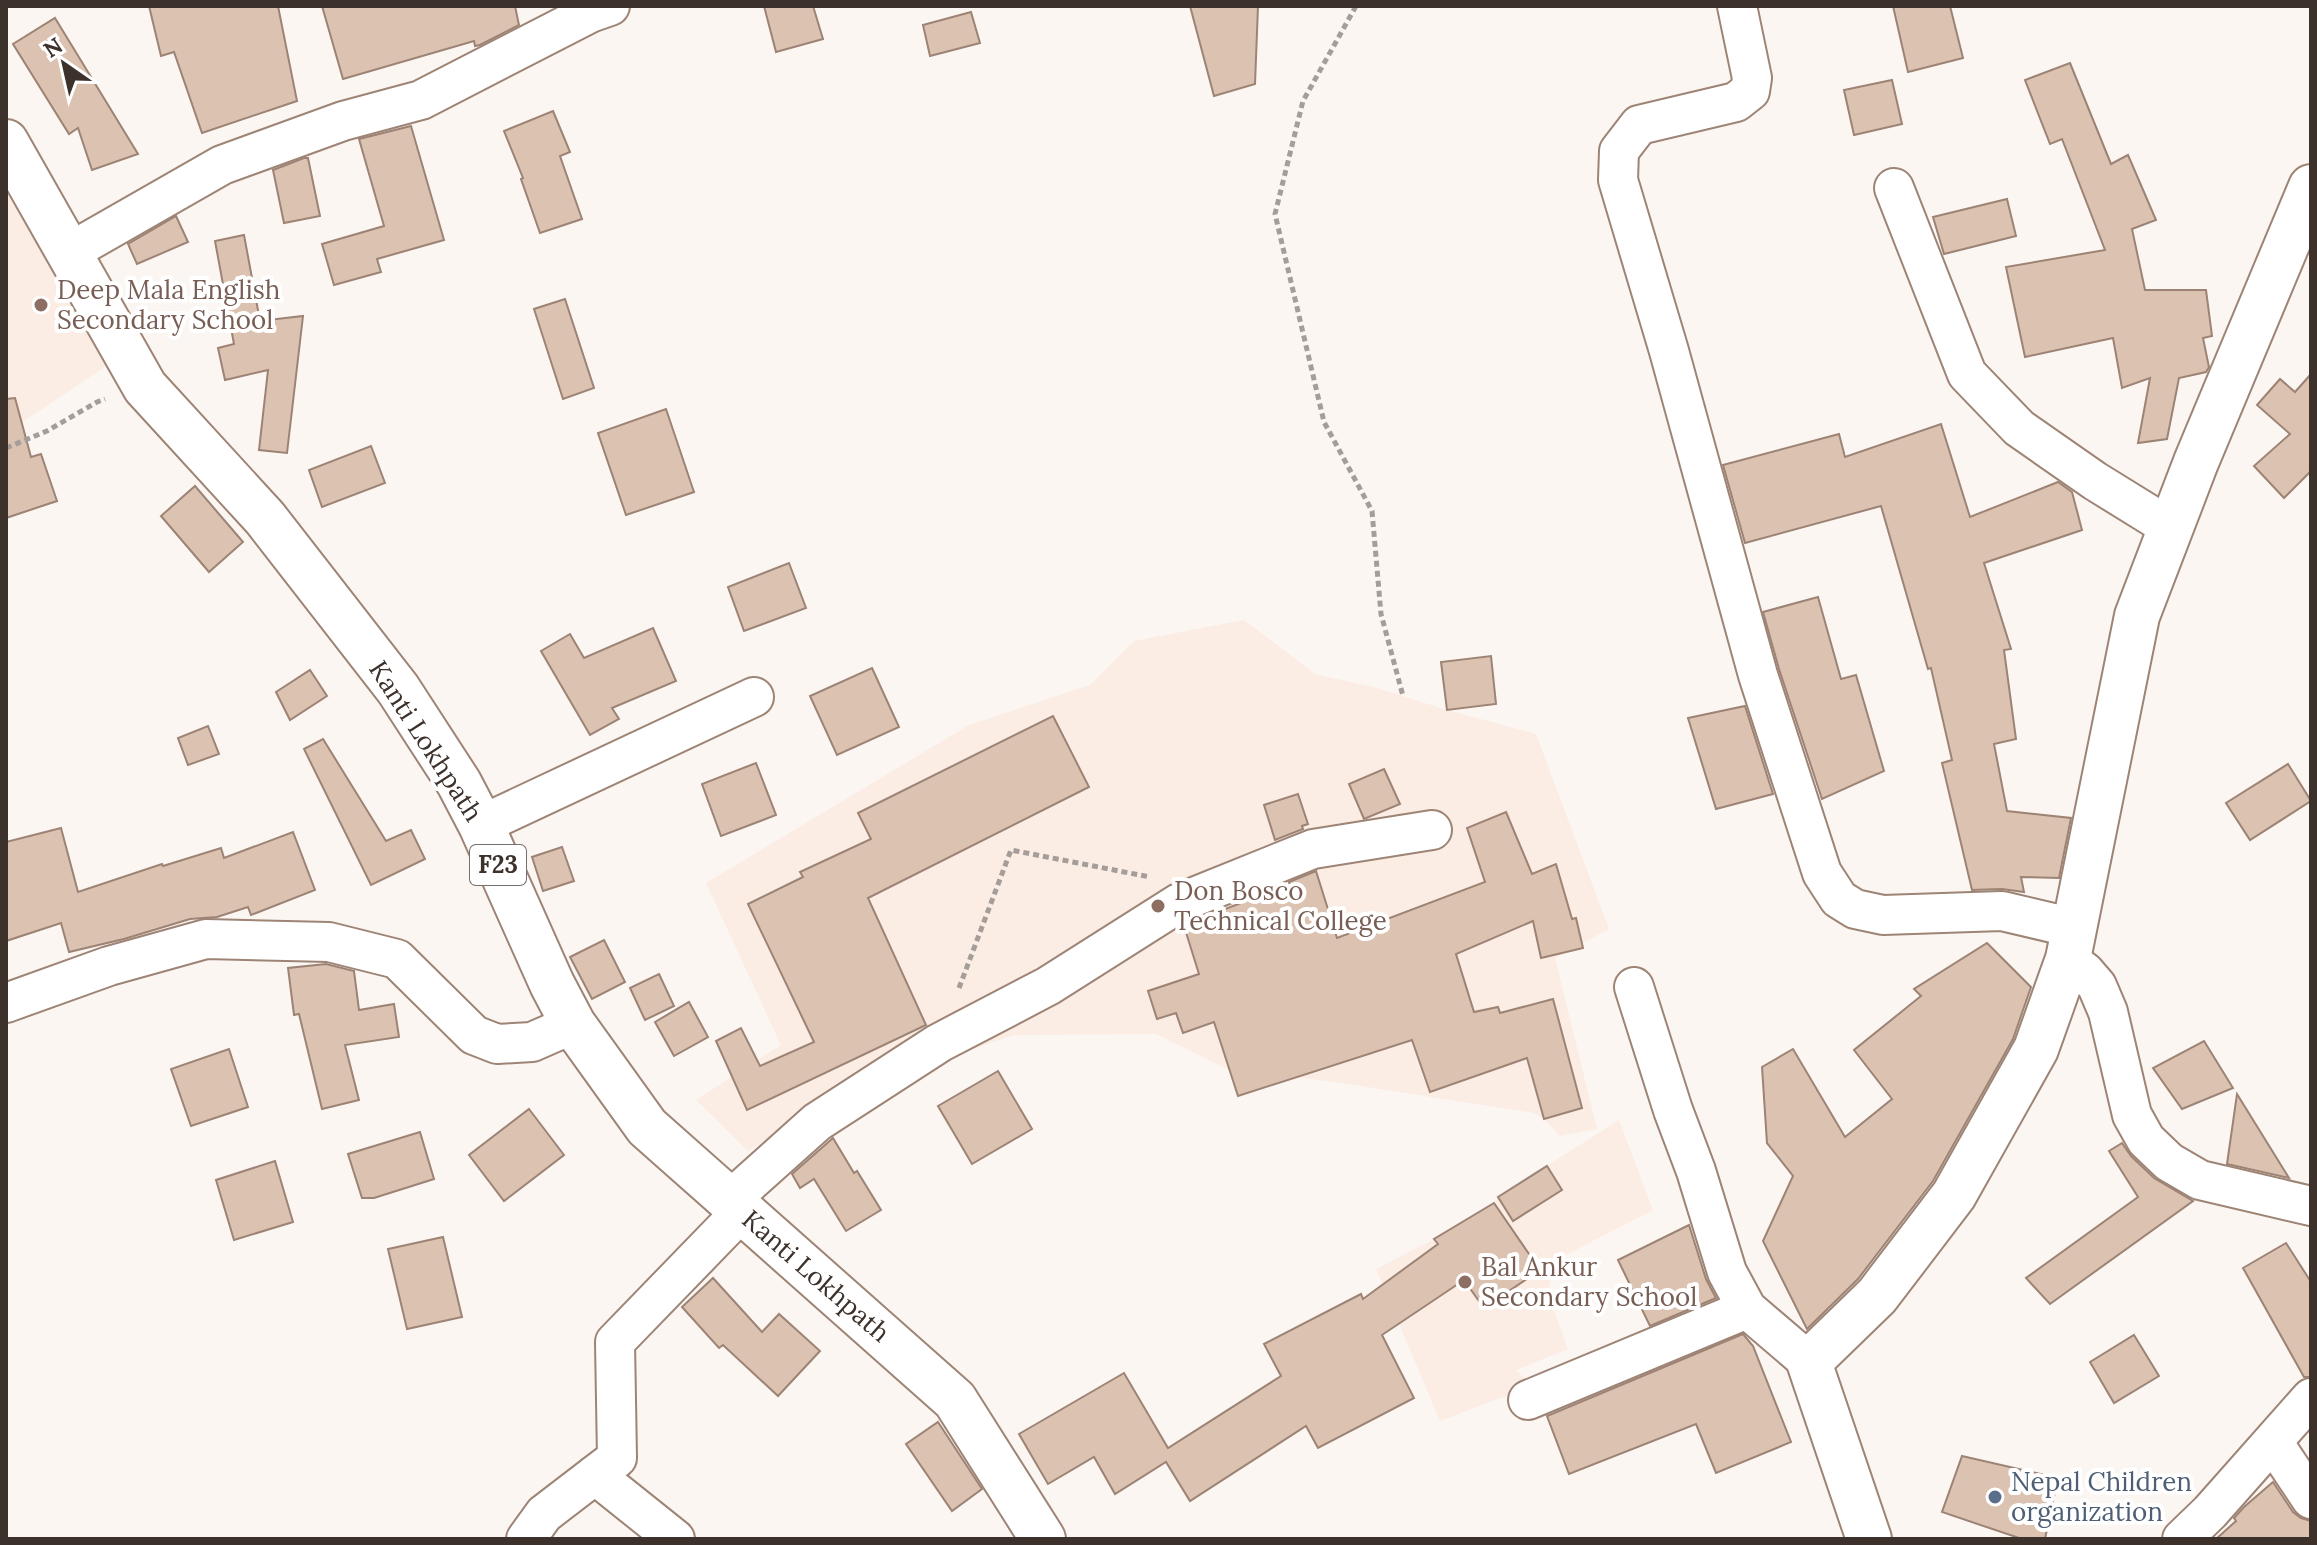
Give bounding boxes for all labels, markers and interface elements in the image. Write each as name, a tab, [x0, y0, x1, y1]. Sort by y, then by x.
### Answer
north arrow	[24, 24, 104, 104]
text: N	[38, 31, 68, 64]
place label: Deep Mala English Secondary School	[57, 273, 280, 336]
marker: Deep Mala English Secondary School	[32, 296, 50, 314]
street label: Kanti Lokhpath	[362, 654, 491, 827]
road number: F23	[470, 845, 526, 885]
place label: Don Bosco Technical College	[1174, 874, 1387, 937]
marker: Don Bosco Technical College	[1149, 897, 1167, 915]
street label: Kanti Lokhpath	[736, 1202, 897, 1349]
place label: Bal Ankur Secondary School	[1481, 1250, 1697, 1313]
marker: Bal Ankur Secondary School	[1456, 1273, 1474, 1291]
place label: Nepal Children organization	[2011, 1465, 2192, 1528]
marker: Nepal Children organization	[1986, 1488, 2004, 1506]

